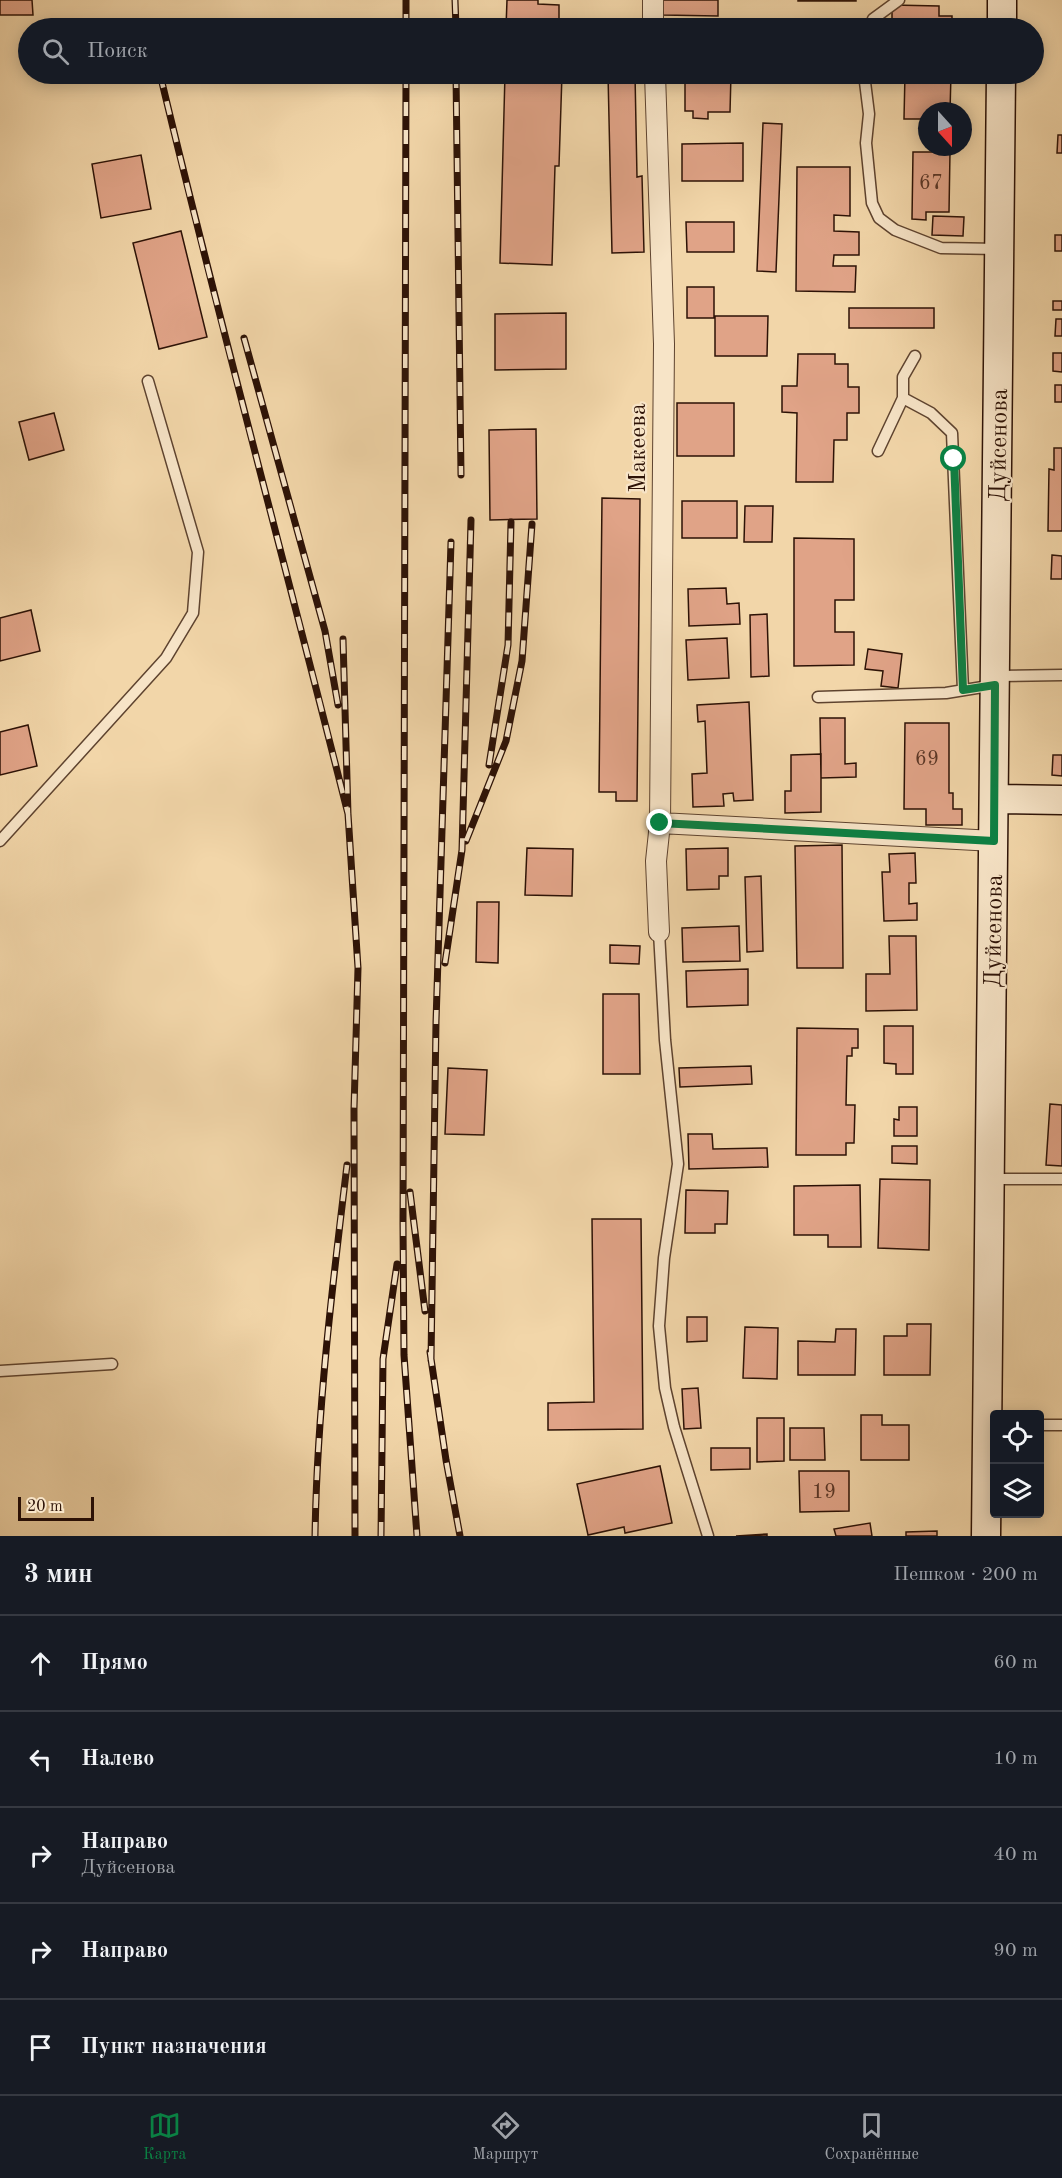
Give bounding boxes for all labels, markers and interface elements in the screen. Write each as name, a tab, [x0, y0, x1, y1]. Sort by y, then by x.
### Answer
search box	[18, 18, 1044, 84]
icon: search	[39, 35, 72, 68]
text: Поиск	[87, 40, 148, 62]
north arrow	[918, 102, 972, 156]
house number: 67	[919, 173, 943, 194]
street label: Дуйсенова	[987, 388, 1013, 502]
street label: Макеева	[627, 403, 651, 493]
route start	[940, 445, 966, 471]
house number: 69	[915, 749, 939, 770]
route end	[646, 809, 672, 835]
street label: Дуйсенова	[982, 874, 1008, 988]
map controls	[990, 1410, 1044, 1518]
button: locate	[990, 1410, 1044, 1464]
button: layers	[990, 1464, 1044, 1518]
house number: 19	[812, 1482, 836, 1503]
scale bar	[18, 1494, 94, 1522]
text: 20 m	[27, 1499, 63, 1515]
text: 3 мин	[24, 1562, 93, 1588]
text: Пешком · 200 m	[893, 1565, 1038, 1585]
icon: ahead	[24, 1647, 57, 1680]
text: Прямо	[81, 1652, 148, 1674]
text: 60 m	[993, 1653, 1038, 1673]
icon: left	[24, 1743, 57, 1776]
text: Налево	[81, 1748, 154, 1770]
text: 10 m	[993, 1749, 1038, 1769]
text: Направо	[81, 1831, 168, 1853]
icon: right	[24, 1839, 57, 1872]
text: 40 m	[993, 1845, 1038, 1865]
text: Дуйсенова	[81, 1858, 175, 1878]
icon: right	[24, 1935, 57, 1968]
text: Направо	[81, 1940, 168, 1962]
text: 90 m	[993, 1941, 1038, 1961]
icon: arrive	[24, 2031, 57, 2064]
text: Пункт назначения	[81, 2036, 267, 2058]
tab: Карта	[143, 2109, 186, 2165]
tab: Маршрут	[473, 2109, 538, 2165]
tab: Сохранённые	[825, 2109, 919, 2165]

